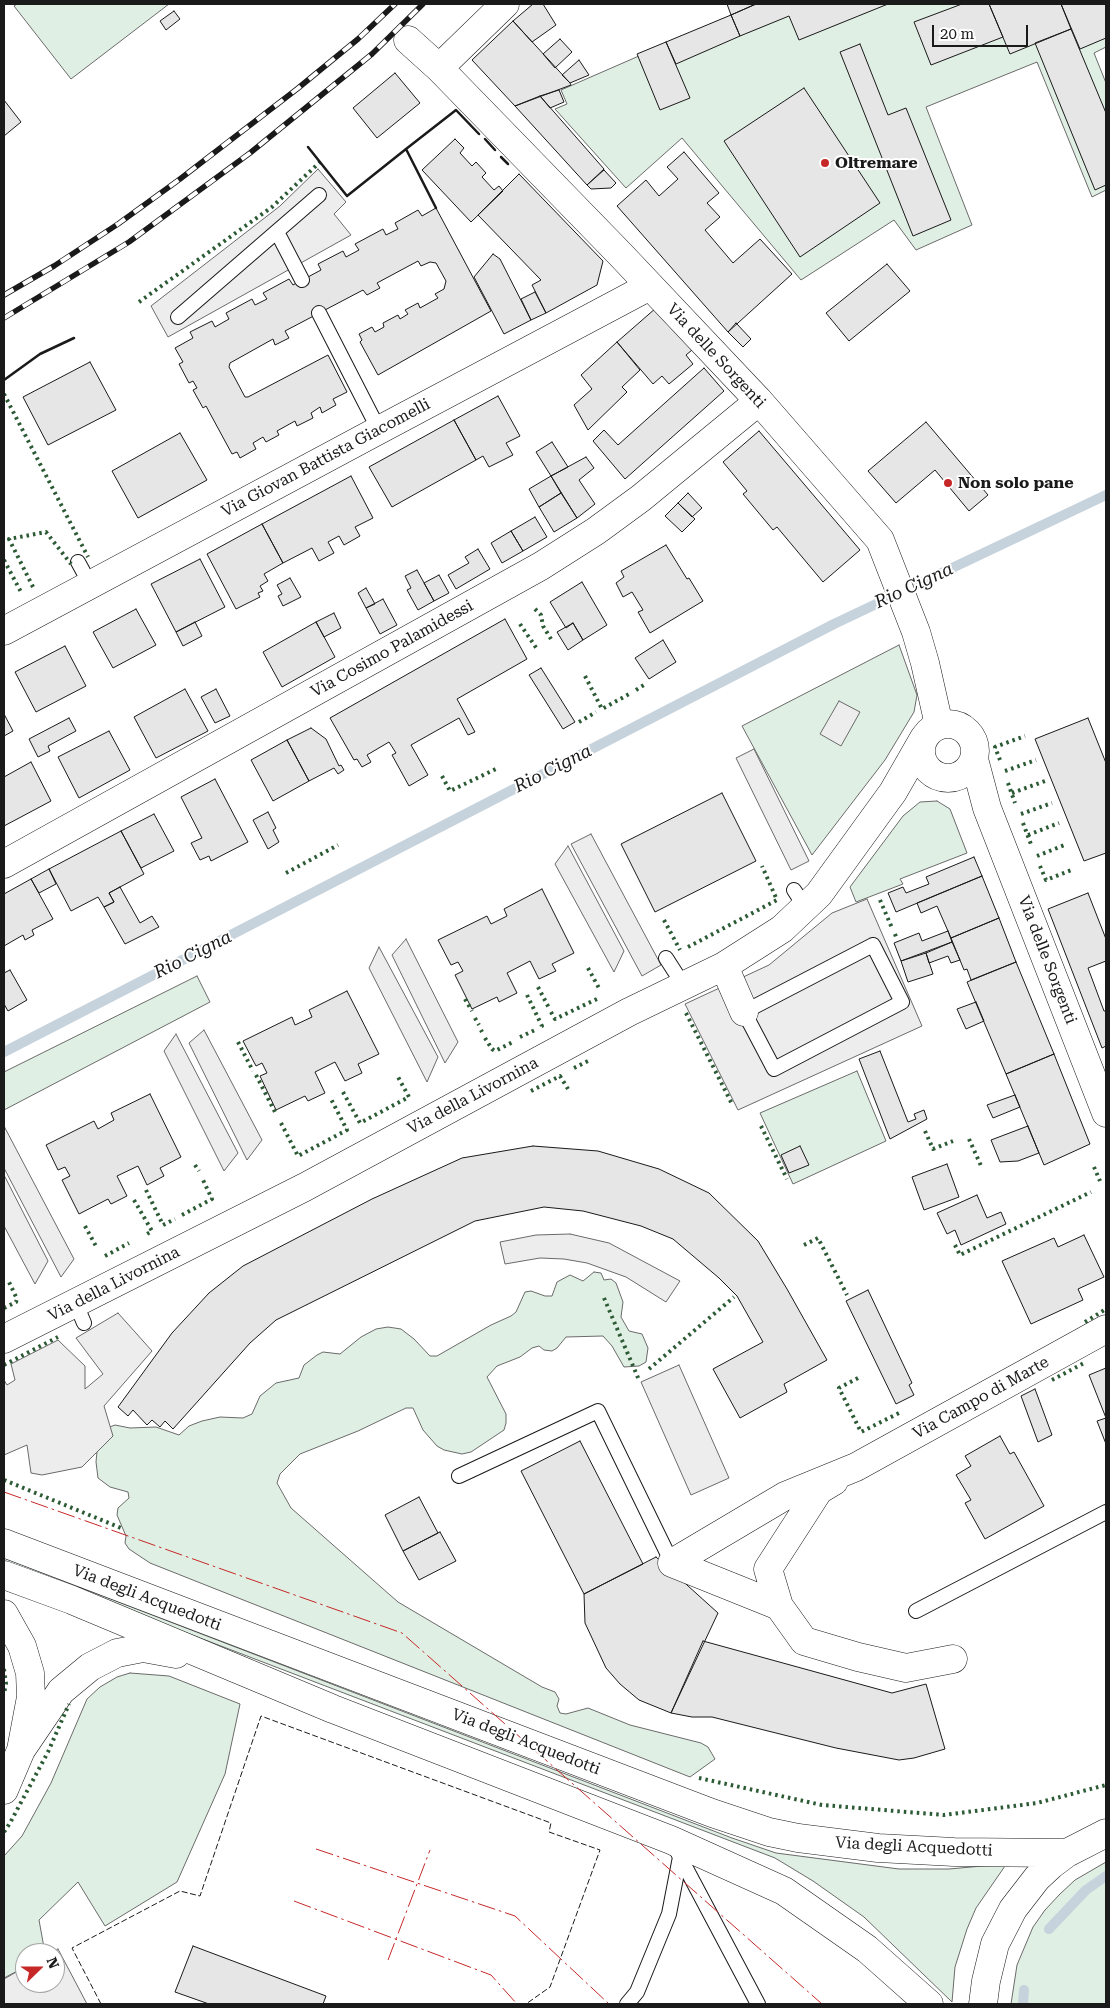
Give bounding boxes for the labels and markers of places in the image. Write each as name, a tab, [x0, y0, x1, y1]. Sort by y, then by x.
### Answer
place label: Oltremare	[835, 153, 918, 173]
marker: Oltremare	[819, 157, 831, 169]
place label: Non solo pane	[958, 473, 1074, 493]
marker: Non solo pane	[942, 477, 954, 489]

